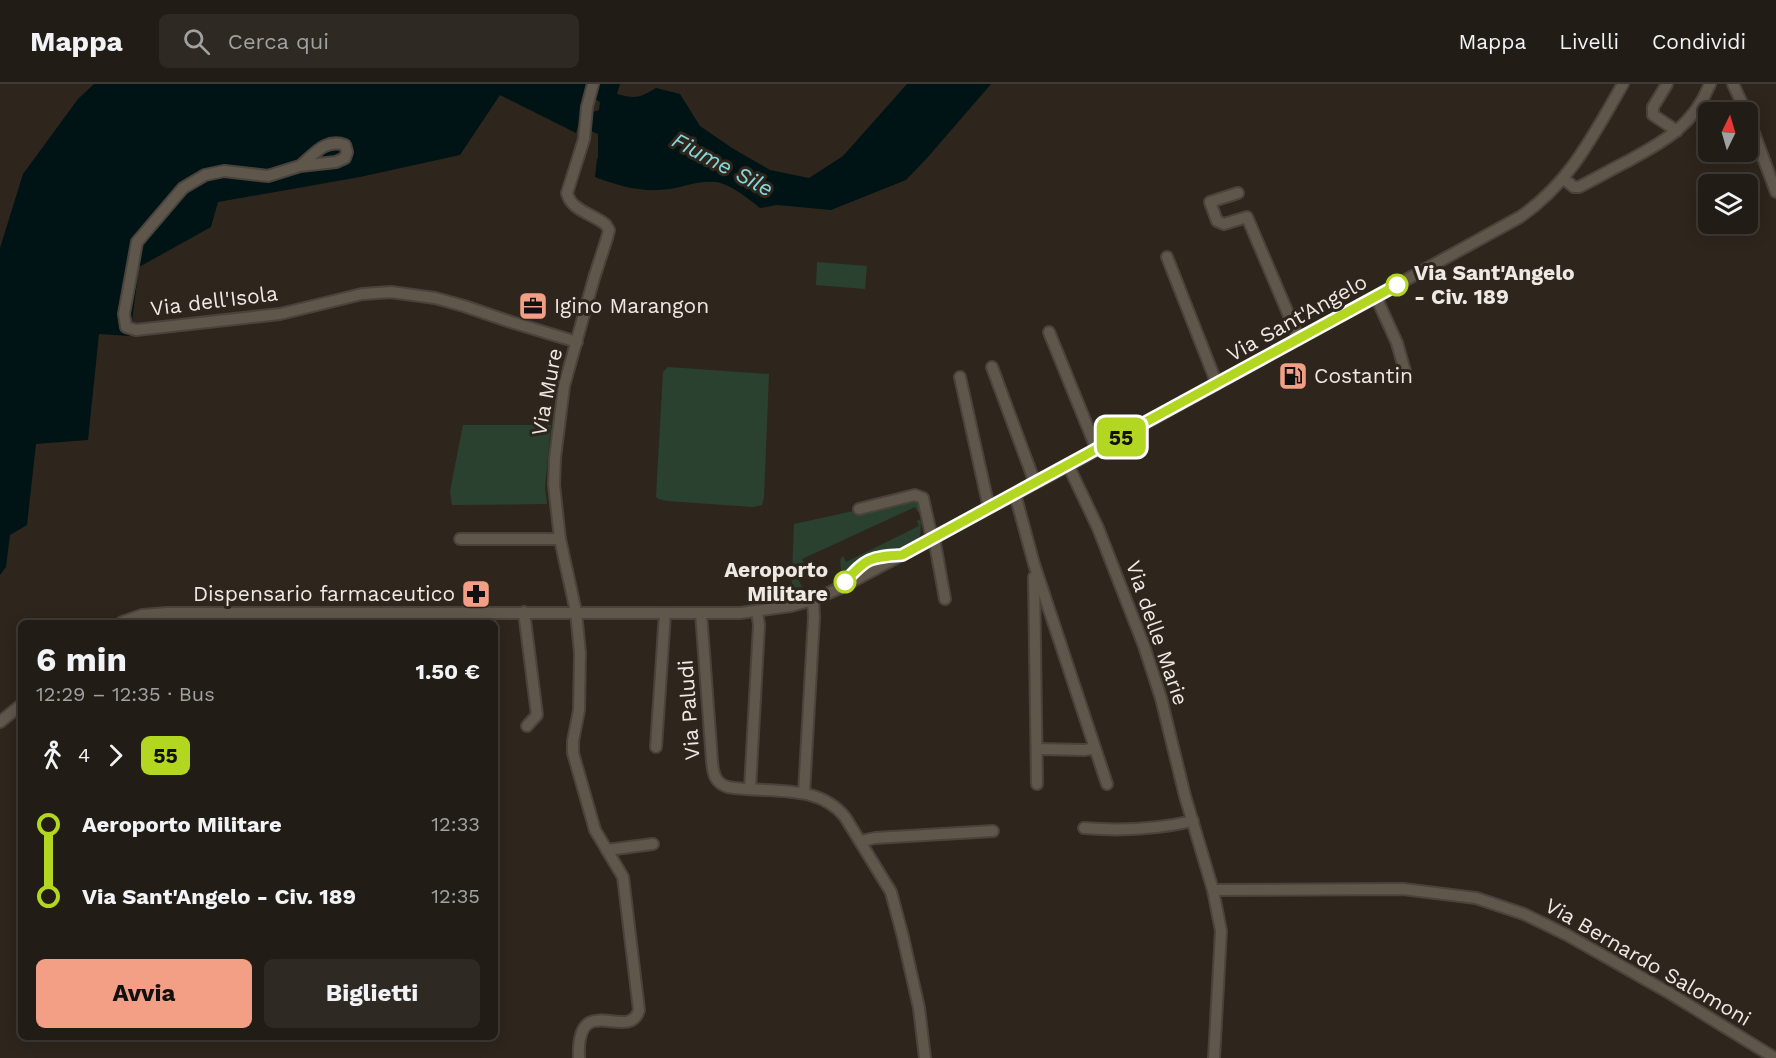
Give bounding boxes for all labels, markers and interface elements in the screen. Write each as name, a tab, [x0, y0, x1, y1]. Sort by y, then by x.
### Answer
search box	[159, 14, 579, 68]
text: Mappa	[30, 25, 123, 58]
icon: search	[180, 25, 213, 58]
text: Cerca qui	[228, 29, 329, 54]
text: Mappa	[1458, 29, 1526, 54]
text: Livelli	[1559, 29, 1619, 54]
text: Condividi	[1652, 29, 1746, 54]
north arrow	[1698, 102, 1758, 162]
map controls	[1698, 102, 1758, 234]
water label: Fiume Sile	[668, 127, 778, 201]
button: layers	[1698, 174, 1758, 234]
place label: Via Sant'Angelo - Civ. 189	[1414, 260, 1575, 309]
street label: Via Sant'Angelo	[1222, 269, 1371, 366]
marker: Via Sant'Angelo - Civ. 189	[1386, 274, 1408, 296]
street label: Via dell'Isola	[149, 280, 279, 321]
office icon: Igino Marangon	[517, 290, 549, 322]
place label: Igino Marangon	[554, 293, 709, 318]
street label: Via Mure	[526, 346, 567, 438]
fuel station icon: Costantin	[1277, 360, 1309, 392]
place label: Costantin	[1314, 363, 1413, 388]
line badge: 55	[1094, 418, 1148, 456]
text: 55	[1109, 425, 1133, 450]
place label: Aeroporto Militare	[724, 557, 828, 606]
street label: Via delle Marie	[1121, 557, 1194, 708]
marker: Aeroporto Militare	[834, 571, 856, 593]
pharmacy icon: Dispensario farmaceutico	[460, 578, 492, 610]
place label: Dispensario farmaceutico	[193, 581, 455, 606]
text: 6 min	[36, 640, 127, 679]
text: 1.50 €	[415, 659, 480, 684]
street label: Via Paludi	[673, 659, 704, 761]
text: 12:29 – 12:35 · Bus	[36, 682, 215, 706]
icon: walk	[36, 739, 69, 772]
icon: forward	[99, 739, 132, 772]
text: 4	[78, 743, 90, 767]
text: 55	[153, 743, 178, 768]
text: Aeroporto Militare	[82, 812, 282, 837]
text: 12:33	[431, 812, 480, 836]
text: Via Sant'Angelo - Civ. 189	[82, 884, 356, 909]
text: 12:35	[431, 884, 480, 908]
street label: Via Bernardo Salomoni	[1541, 892, 1756, 1031]
button: Avvia	[36, 959, 252, 1028]
button: Biglietti	[264, 959, 480, 1028]

